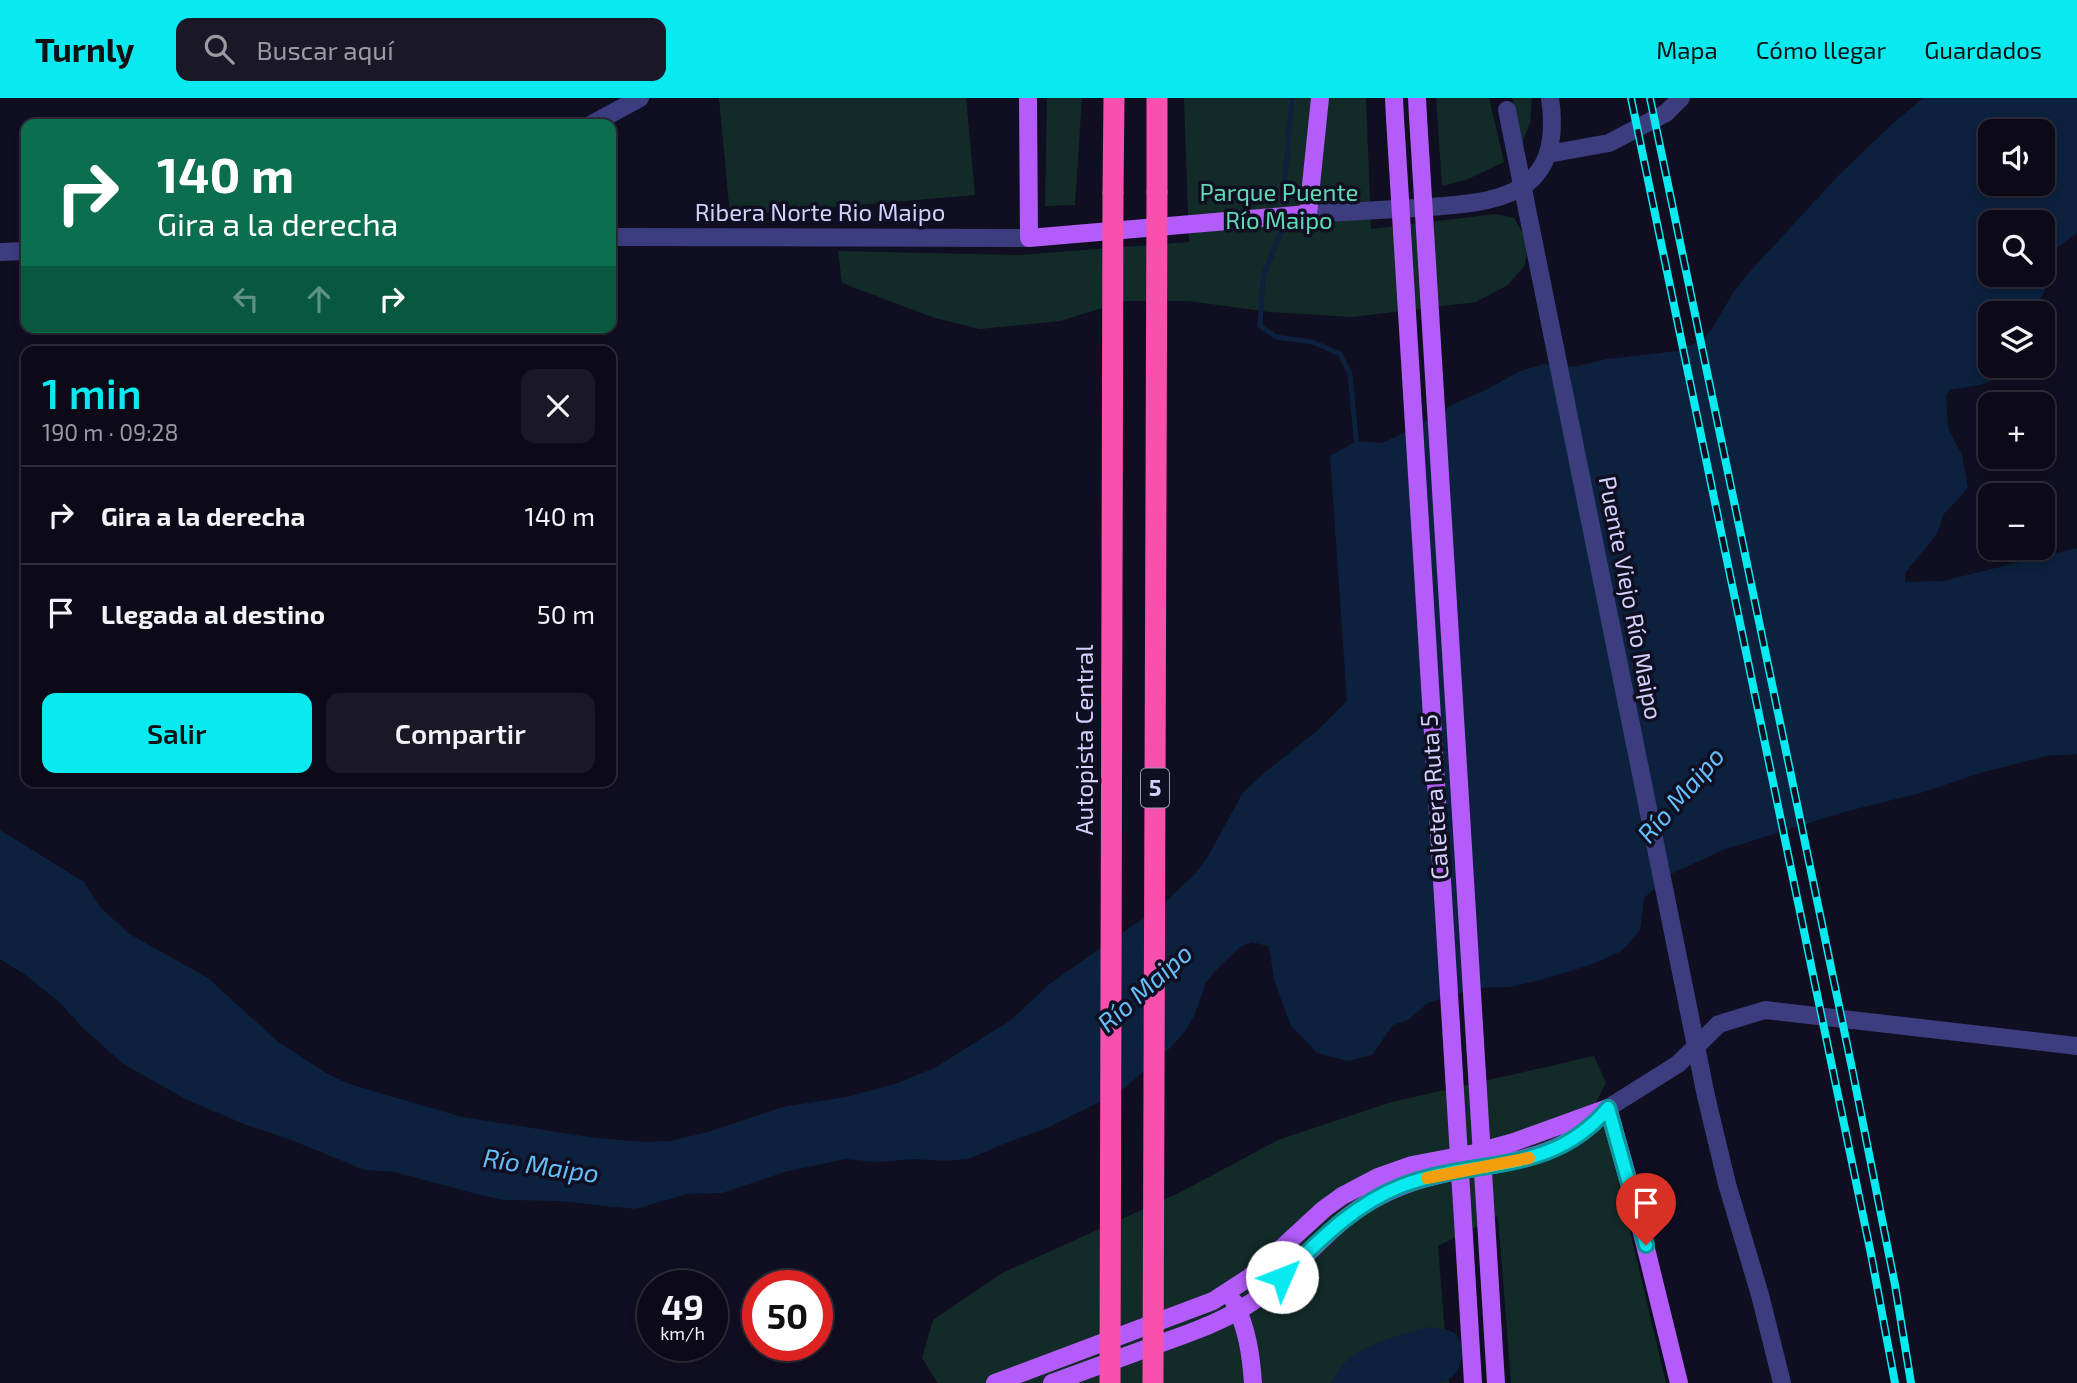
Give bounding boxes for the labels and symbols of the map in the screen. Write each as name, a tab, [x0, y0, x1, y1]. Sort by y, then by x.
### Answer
park label: Parque Puente Río Maipo	[1200, 177, 1358, 234]
street label: Ribera Norte Rio Maipo	[695, 197, 945, 226]
street label: Puente Viejo Río Maipo	[1594, 473, 1669, 722]
street label: Autopista Central	[1069, 645, 1098, 835]
street label: Caletera Ruta 5	[1413, 713, 1454, 881]
water label: Río Maipo	[1630, 740, 1730, 848]
road number: 5	[1141, 768, 1169, 808]
water label: Río Maipo	[1090, 936, 1198, 1037]
water label: Río Maipo	[481, 1141, 601, 1188]
pin	[1616, 1173, 1676, 1245]
position arrow	[1245, 1240, 1319, 1314]
speed limit sign: 50	[742, 1270, 833, 1361]

